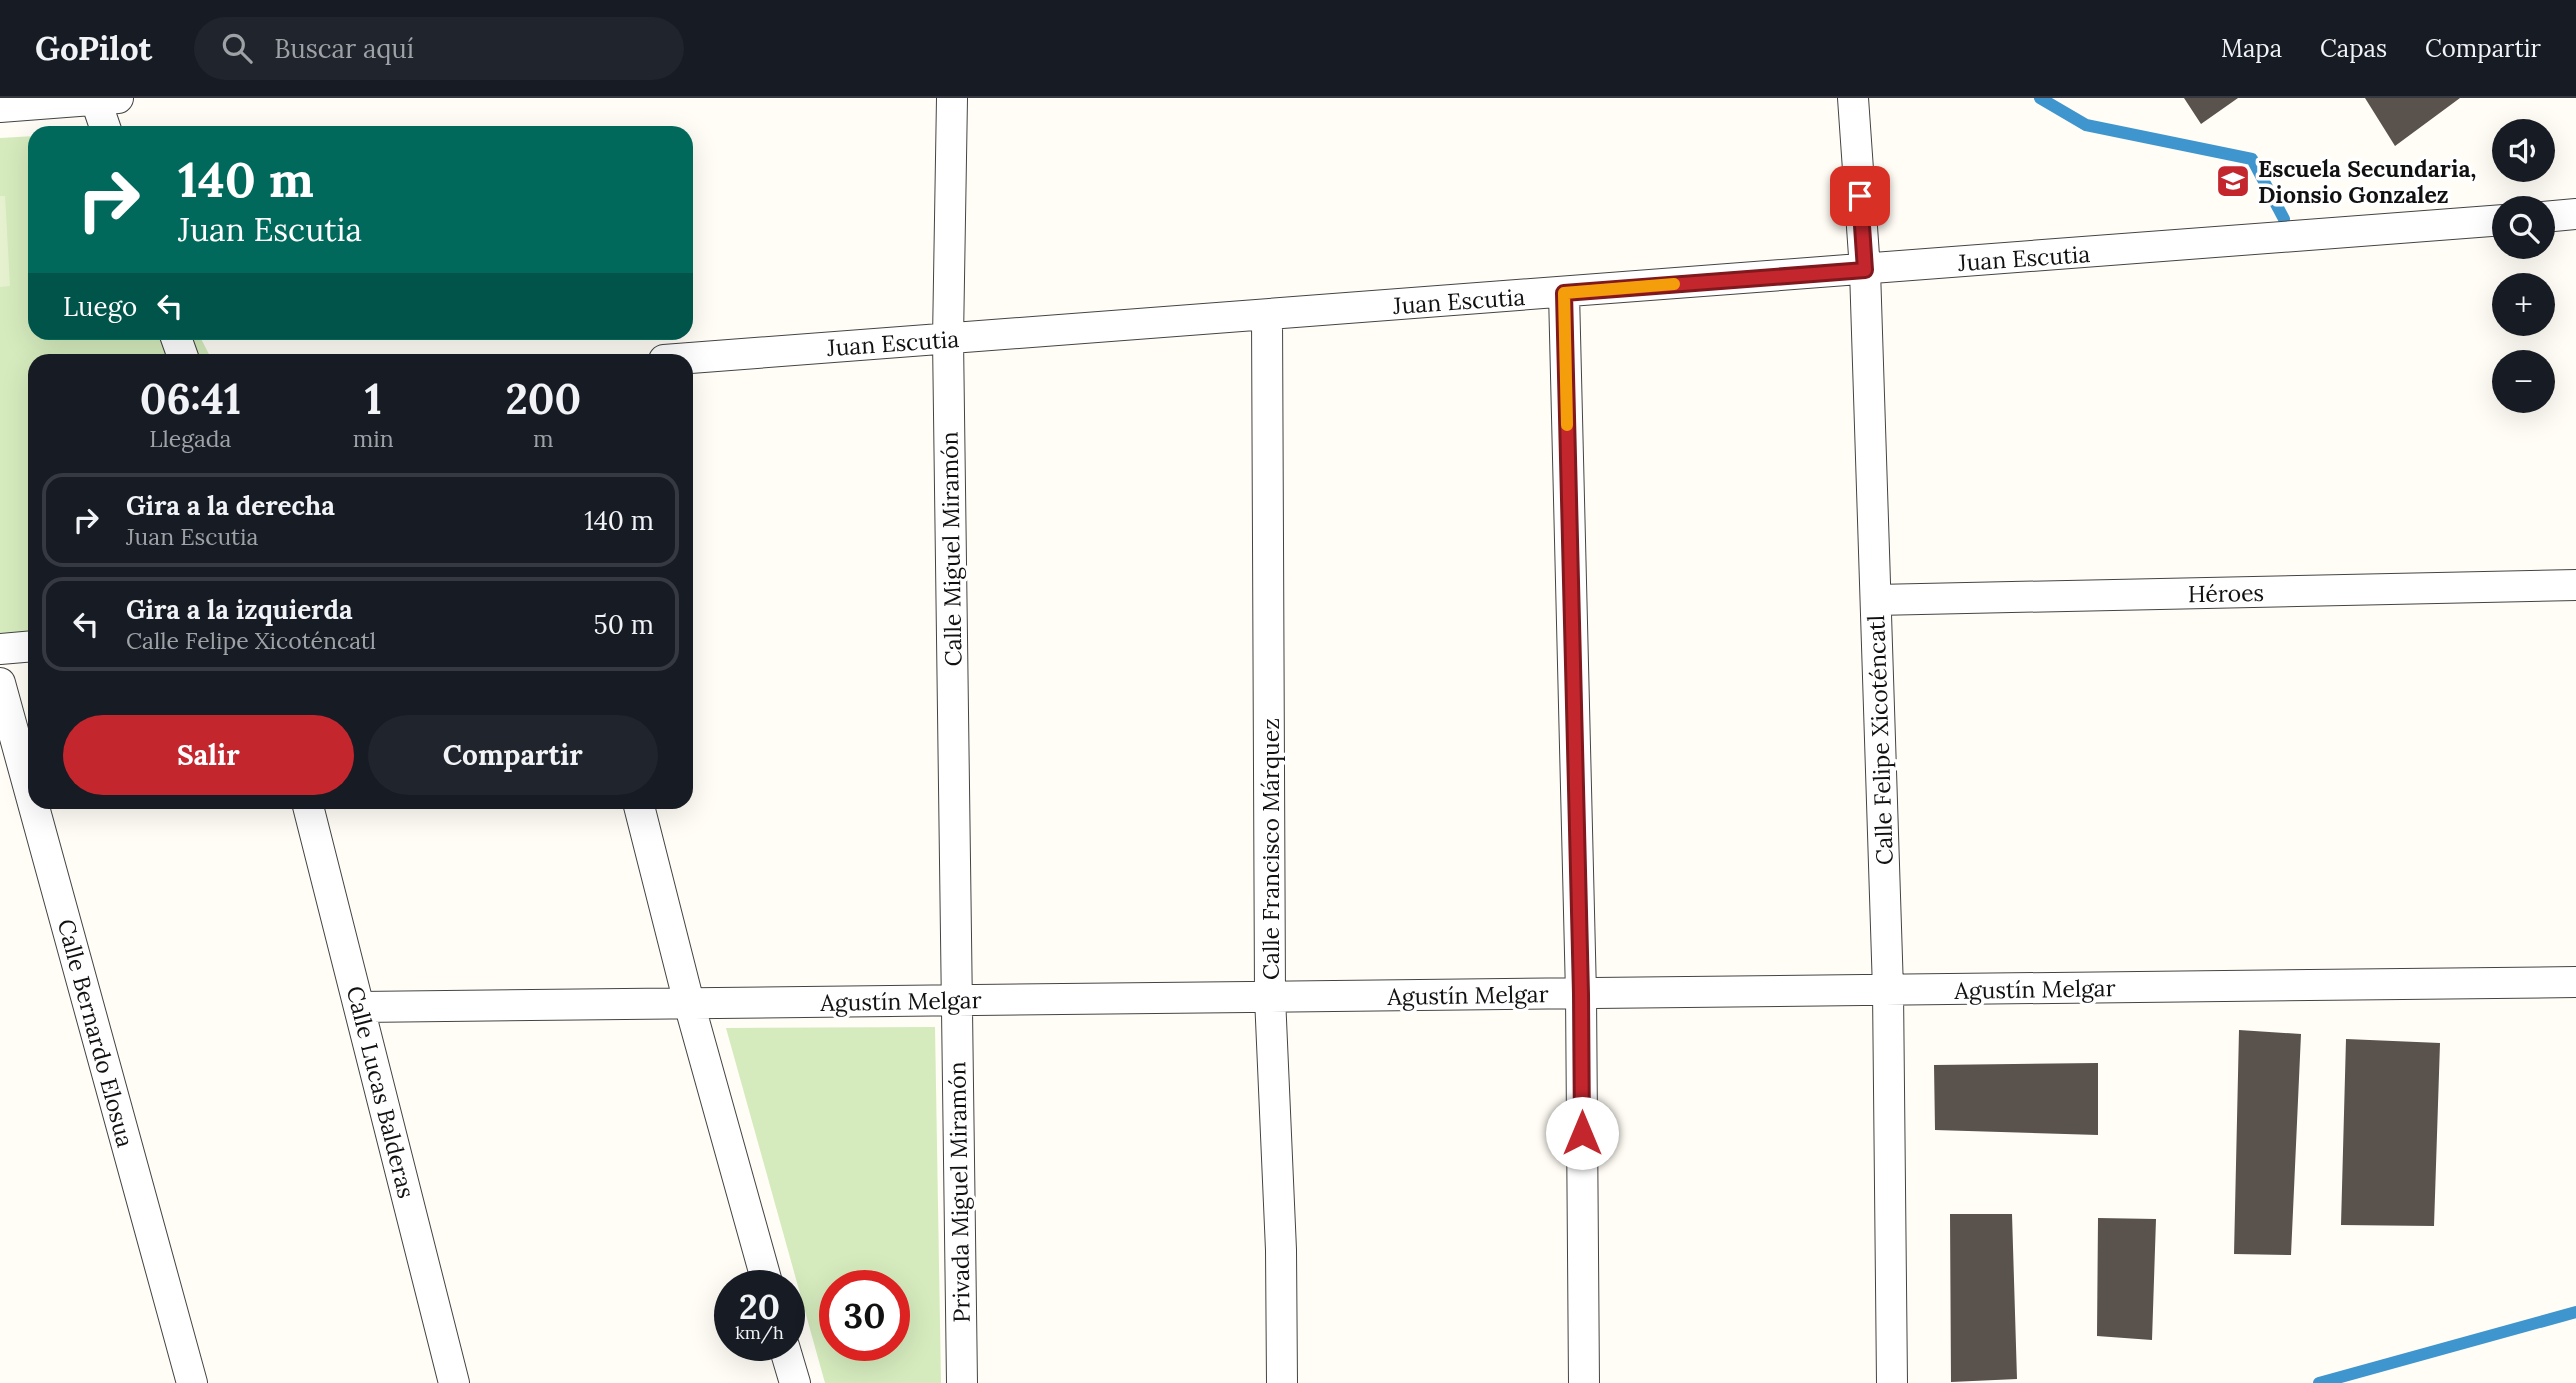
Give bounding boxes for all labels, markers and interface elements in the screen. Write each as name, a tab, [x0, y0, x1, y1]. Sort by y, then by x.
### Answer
search box	[194, 17, 684, 80]
text: GoPilot	[35, 27, 152, 69]
icon: search	[218, 29, 256, 67]
text: Buscar aquí	[274, 32, 414, 65]
text: Mapa	[2221, 33, 2282, 64]
text: Capas	[2320, 33, 2387, 64]
text: Compartir	[2425, 33, 2541, 64]
map controls	[2492, 119, 2555, 413]
button: sound	[2492, 119, 2555, 182]
text: 140 m	[178, 148, 314, 210]
icon: right	[63, 154, 154, 245]
place label: Escuela Secundaria, Dionsio Gonzalez	[2258, 154, 2476, 209]
school or university icon: Escuela Secundaria, Dionsio Gonzalez	[2214, 162, 2252, 200]
pin	[1830, 166, 1890, 226]
icon: arrive	[1841, 177, 1879, 215]
button: search	[2492, 196, 2555, 259]
text: Juan Escutia	[178, 209, 362, 250]
street label: Juan Escutia	[1956, 239, 2091, 277]
button: +	[2492, 273, 2555, 336]
street label: Juan Escutia	[1391, 282, 1526, 320]
icon: left	[151, 287, 189, 325]
text: Luego	[63, 290, 137, 323]
street label: Juan Escutia	[825, 324, 960, 362]
button: −	[2492, 350, 2555, 413]
text: 06:41	[140, 372, 241, 426]
text: 1	[365, 372, 382, 426]
text: 200	[505, 372, 581, 426]
text: Llegada	[149, 424, 232, 453]
text: min	[353, 424, 394, 453]
text: m	[533, 424, 554, 453]
street label: Calle Miguel Miramón	[934, 431, 968, 667]
text: Gira a la derecha	[126, 489, 335, 522]
icon: right	[67, 501, 105, 539]
text: 140 m	[584, 504, 654, 537]
text: Juan Escutia	[126, 522, 258, 551]
street label: Héroes	[2188, 578, 2264, 608]
text: Gira a la izquierda	[126, 593, 353, 626]
icon: left	[67, 605, 105, 643]
text: 50 m	[594, 608, 654, 641]
street label: Calle Felipe Xicoténcatl	[1861, 615, 1899, 865]
text: Calle Felipe Xicoténcatl	[126, 626, 376, 655]
button: Salir	[63, 715, 354, 795]
button: Compartir	[368, 715, 658, 795]
street label: Calle Francisco Márquez	[1256, 718, 1285, 980]
street label: Calle Bernardo Elosua	[52, 916, 140, 1150]
street label: Agustín Melgar	[1953, 973, 2116, 1005]
street label: Agustín Melgar	[1386, 979, 1549, 1011]
street label: Calle Lucas Balderas	[341, 983, 421, 1201]
street label: Agustín Melgar	[819, 985, 982, 1017]
street label: Privada Miguel Miramón	[942, 1061, 976, 1323]
position arrow	[1545, 1096, 1619, 1170]
speed limit sign: 30	[819, 1270, 910, 1361]
text: 20	[739, 1284, 780, 1329]
text: km/h	[735, 1321, 784, 1344]

